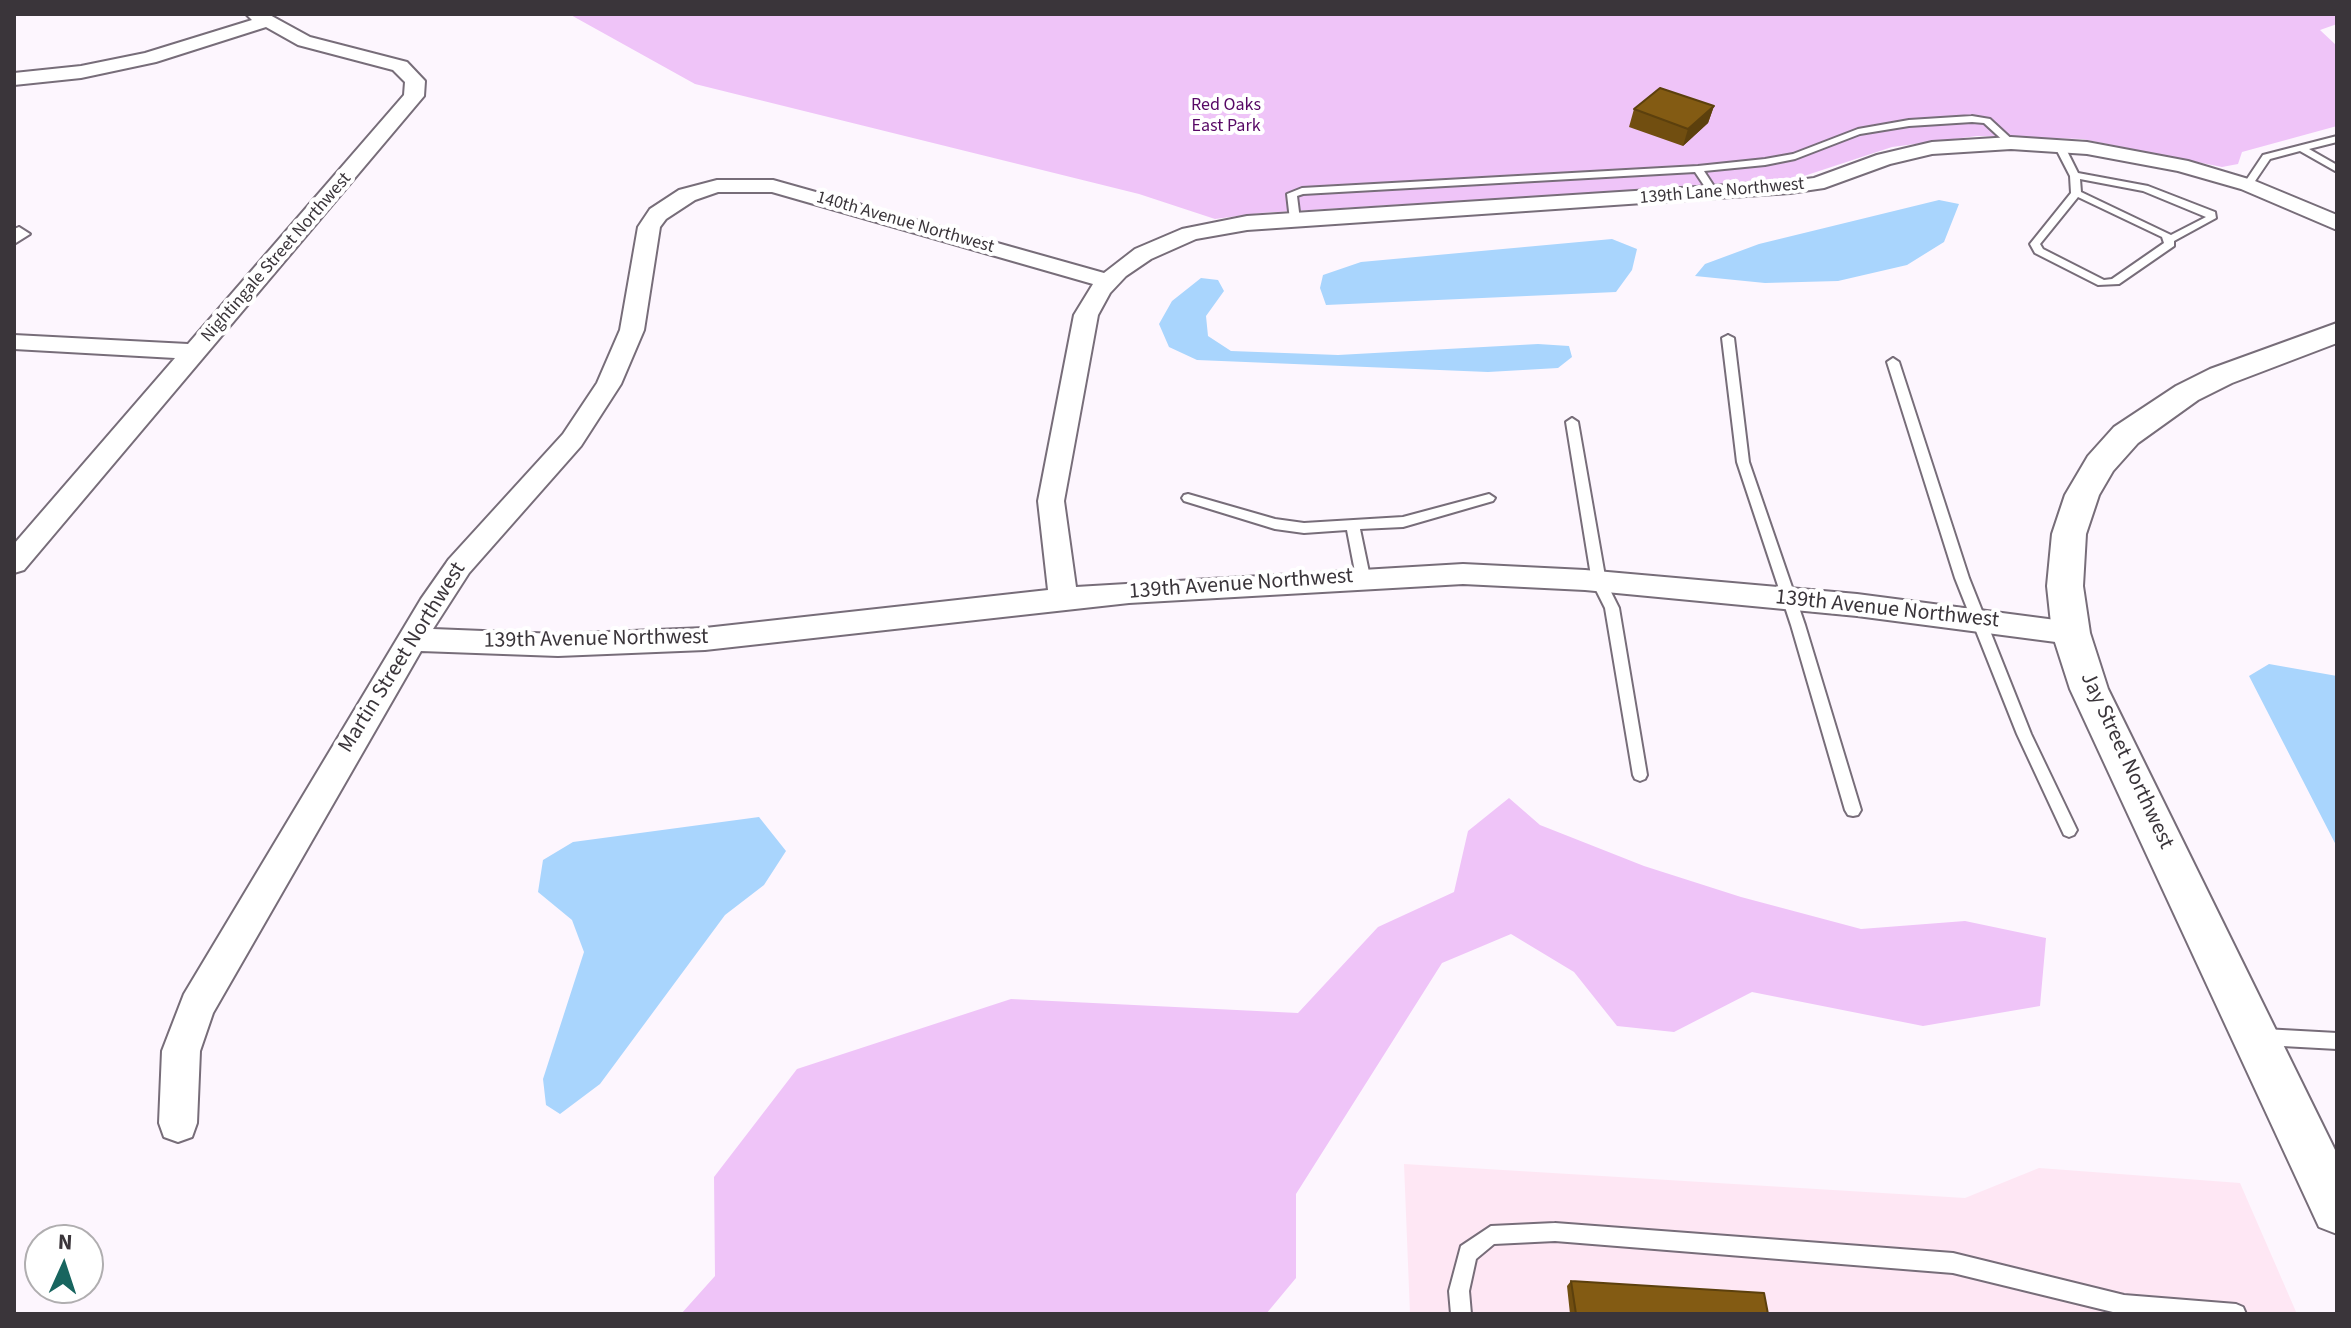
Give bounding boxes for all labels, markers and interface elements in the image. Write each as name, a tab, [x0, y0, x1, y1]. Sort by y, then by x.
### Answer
park label: Red Oaks East Park	[1191, 95, 1261, 138]
street label: Nightingale Street Northwest	[197, 169, 357, 347]
street label: 139th Lane Northwest	[1639, 174, 1805, 210]
street label: 140th Avenue Northwest	[814, 187, 996, 259]
street label: Martin Street Northwest	[334, 558, 472, 758]
street label: 139th Avenue Northwest	[1128, 564, 1354, 606]
street label: 139th Avenue Northwest	[1774, 585, 2000, 635]
street label: 139th Avenue Northwest	[483, 625, 709, 655]
street label: Jay Street Northwest	[2073, 668, 2179, 854]
north arrow	[24, 1224, 104, 1304]
text: N	[57, 1226, 73, 1258]

